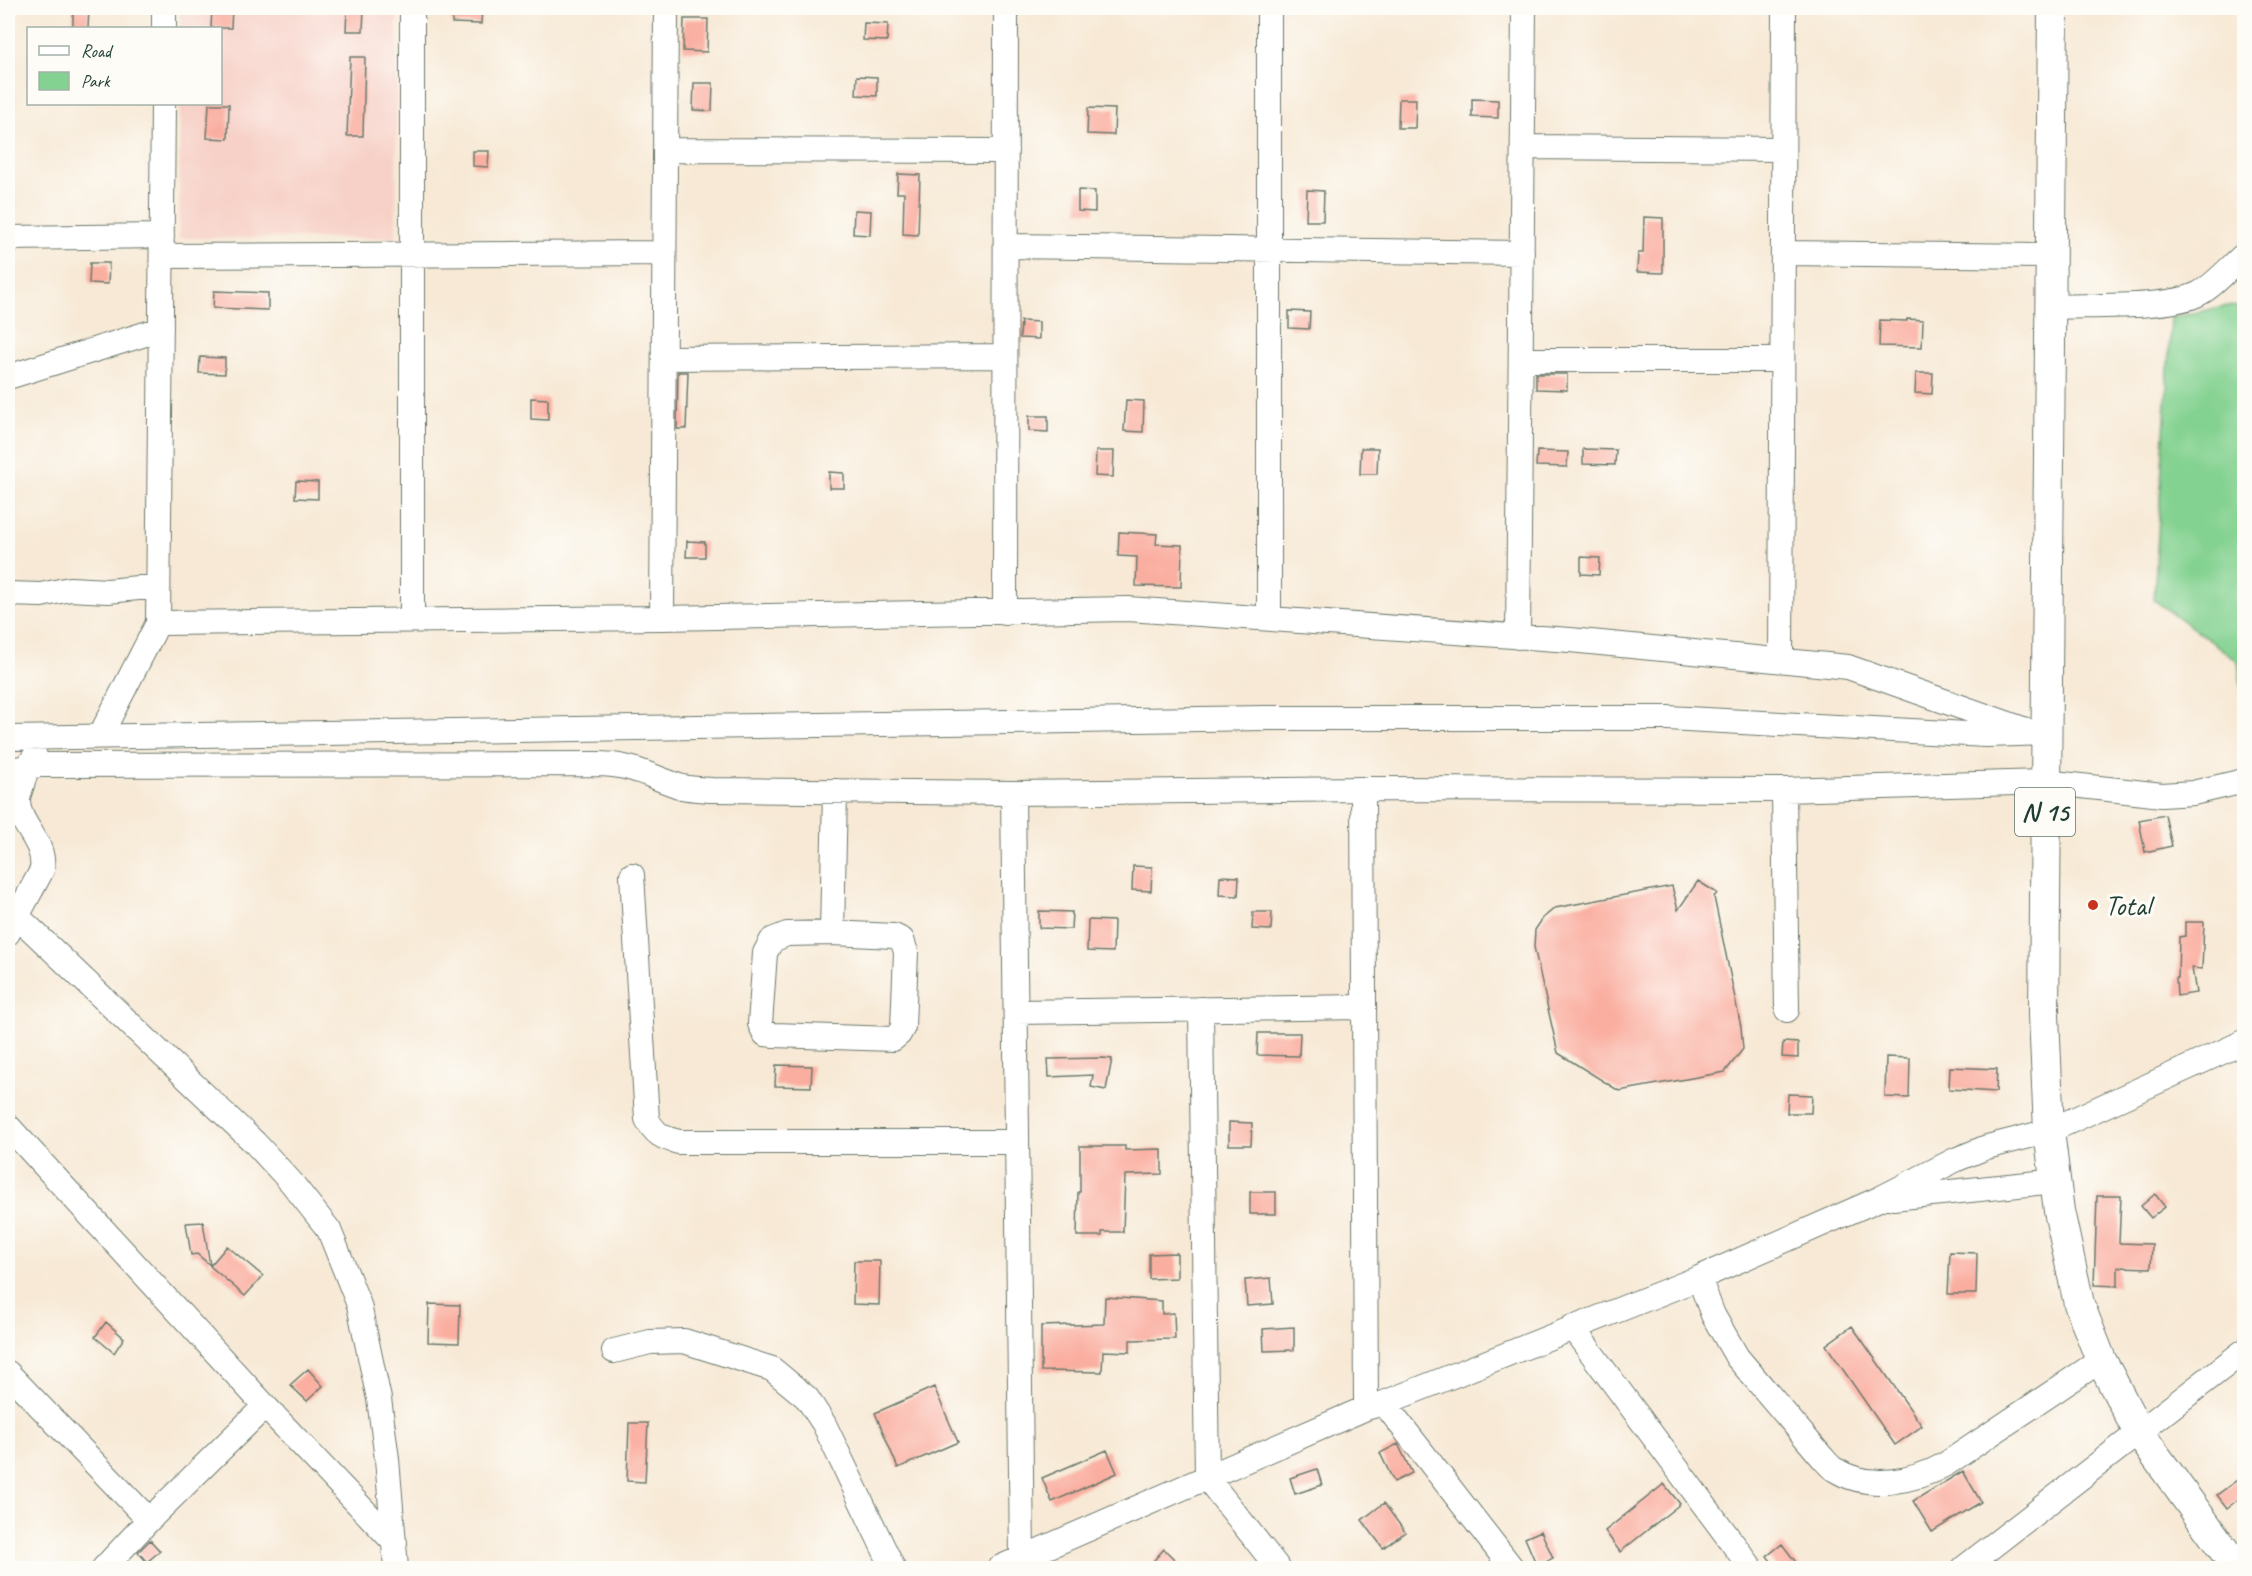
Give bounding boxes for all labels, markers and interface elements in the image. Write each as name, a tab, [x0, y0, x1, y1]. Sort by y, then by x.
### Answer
legend	[27, 27, 222, 105]
text: Road	[81, 40, 114, 62]
text: Park	[81, 70, 111, 92]
road number: N 15	[2015, 788, 2075, 836]
place label: Total	[2105, 888, 2156, 923]
marker: Total	[2086, 898, 2100, 912]

